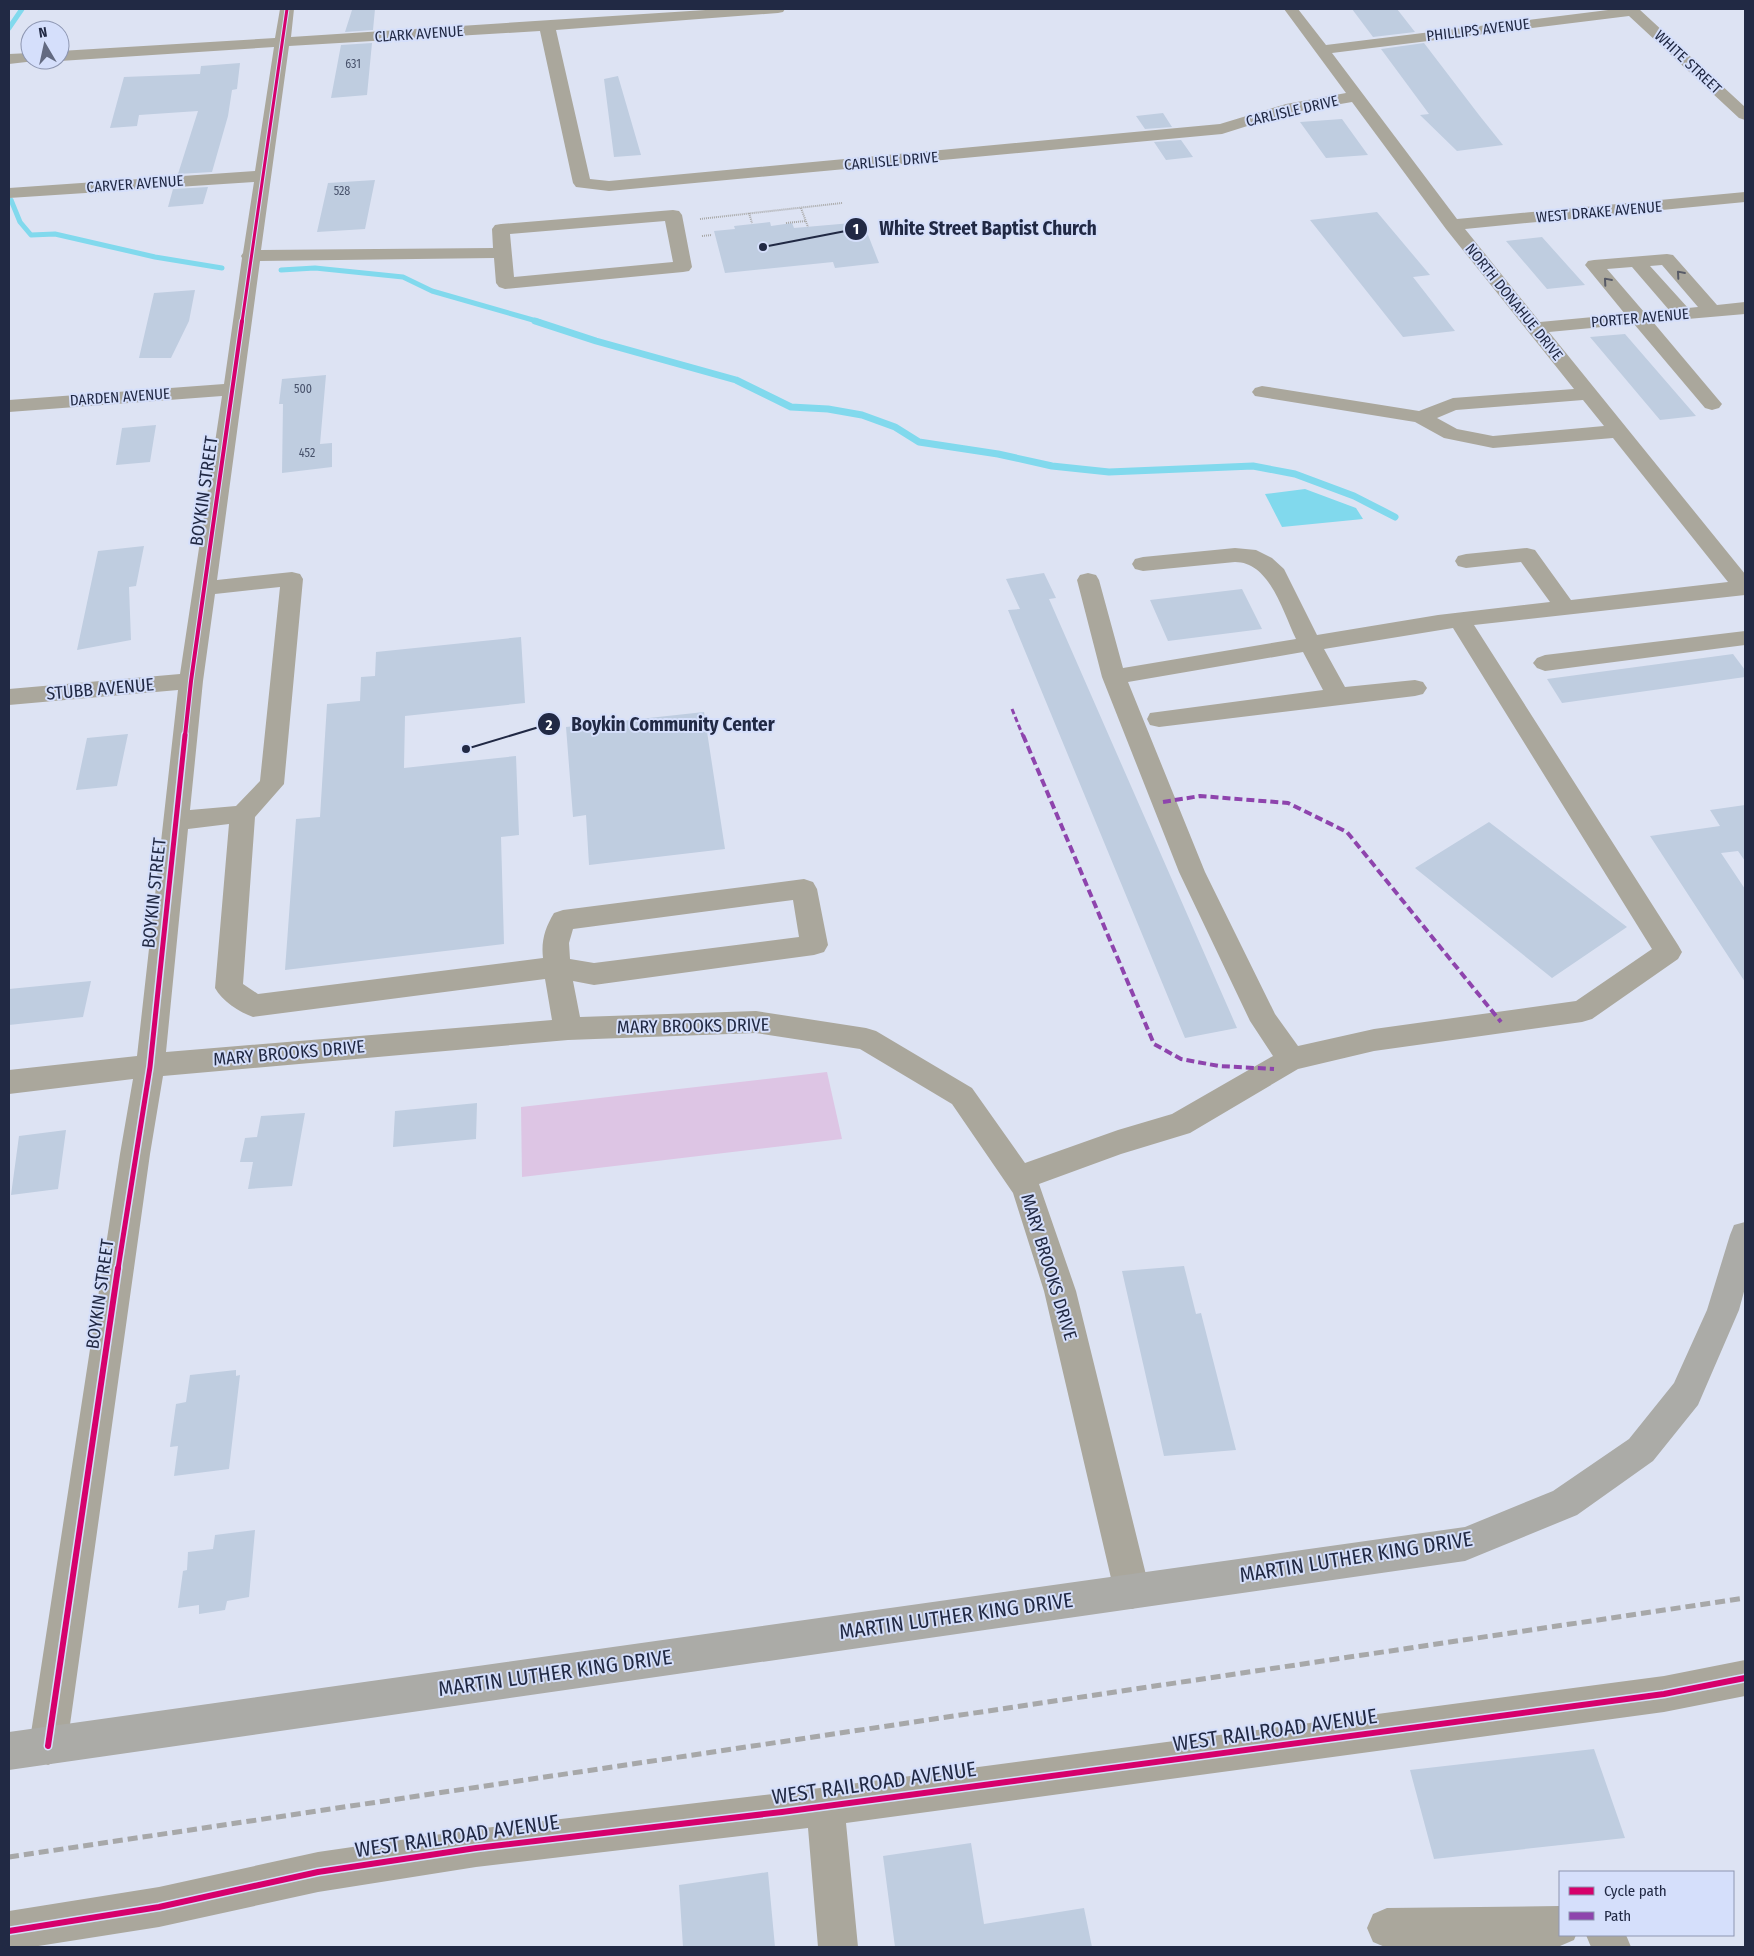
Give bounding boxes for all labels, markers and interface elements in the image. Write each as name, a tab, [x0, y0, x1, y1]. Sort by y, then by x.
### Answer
street label: PHILLIPS AVENUE	[1425, 15, 1531, 45]
north arrow	[20, 20, 70, 70]
street label: CLARK AVENUE	[374, 22, 464, 46]
text: N	[38, 24, 49, 42]
street label: WHITE STREET	[1651, 26, 1725, 98]
house number: 631	[345, 57, 361, 71]
street label: CARLISLE DRIVE	[1244, 92, 1340, 130]
street label: CARLISLE DRIVE	[843, 148, 939, 174]
street label: CARVER AVENUE	[86, 172, 184, 196]
house number: 528	[334, 184, 350, 198]
street label: WEST DRAKE AVENUE	[1535, 198, 1663, 226]
callout: White Street Baptist Church	[844, 212, 1107, 246]
text: White Street Baptist Church	[879, 217, 1097, 240]
text: 1	[853, 220, 859, 238]
street label: NORTH DONAHUE DRIVE	[1461, 240, 1567, 364]
one-way arrow	[1677, 271, 1686, 280]
one-way arrow	[1604, 278, 1613, 287]
street label: PORTER AVENUE	[1590, 305, 1690, 331]
house number: 500	[294, 382, 312, 396]
street label: DARDEN AVENUE	[69, 385, 171, 409]
street label: BOYKIN STREET	[185, 434, 223, 547]
house number: 452	[299, 446, 315, 460]
street label: STUBB AVENUE	[45, 673, 155, 705]
callout: Boykin Community Center	[536, 707, 785, 741]
text: Boykin Community Center	[571, 713, 776, 736]
text: 2	[545, 716, 553, 734]
street label: BOYKIN STREET	[137, 836, 171, 949]
street label: MARY BROOKS DRIVE	[617, 1014, 769, 1038]
street label: MARY BROOKS DRIVE	[212, 1035, 366, 1071]
street label: MARY BROOKS DRIVE	[1016, 1191, 1082, 1343]
street label: BOYKIN STREET	[81, 1237, 119, 1350]
street label: MARTIN LUTHER KING DRIVE	[1238, 1526, 1475, 1588]
street label: MARTIN LUTHER KING DRIVE	[837, 1587, 1075, 1645]
street label: MARTIN LUTHER KING DRIVE	[436, 1644, 674, 1702]
street label: WEST RAILROAD AVENUE	[1171, 1703, 1379, 1757]
street label: WEST RAILROAD AVENUE	[770, 1756, 978, 1810]
street label: WEST RAILROAD AVENUE	[353, 1809, 561, 1863]
legend	[1559, 1871, 1734, 1936]
text: Cycle path	[1604, 1882, 1667, 1900]
text: Path	[1604, 1907, 1631, 1925]

